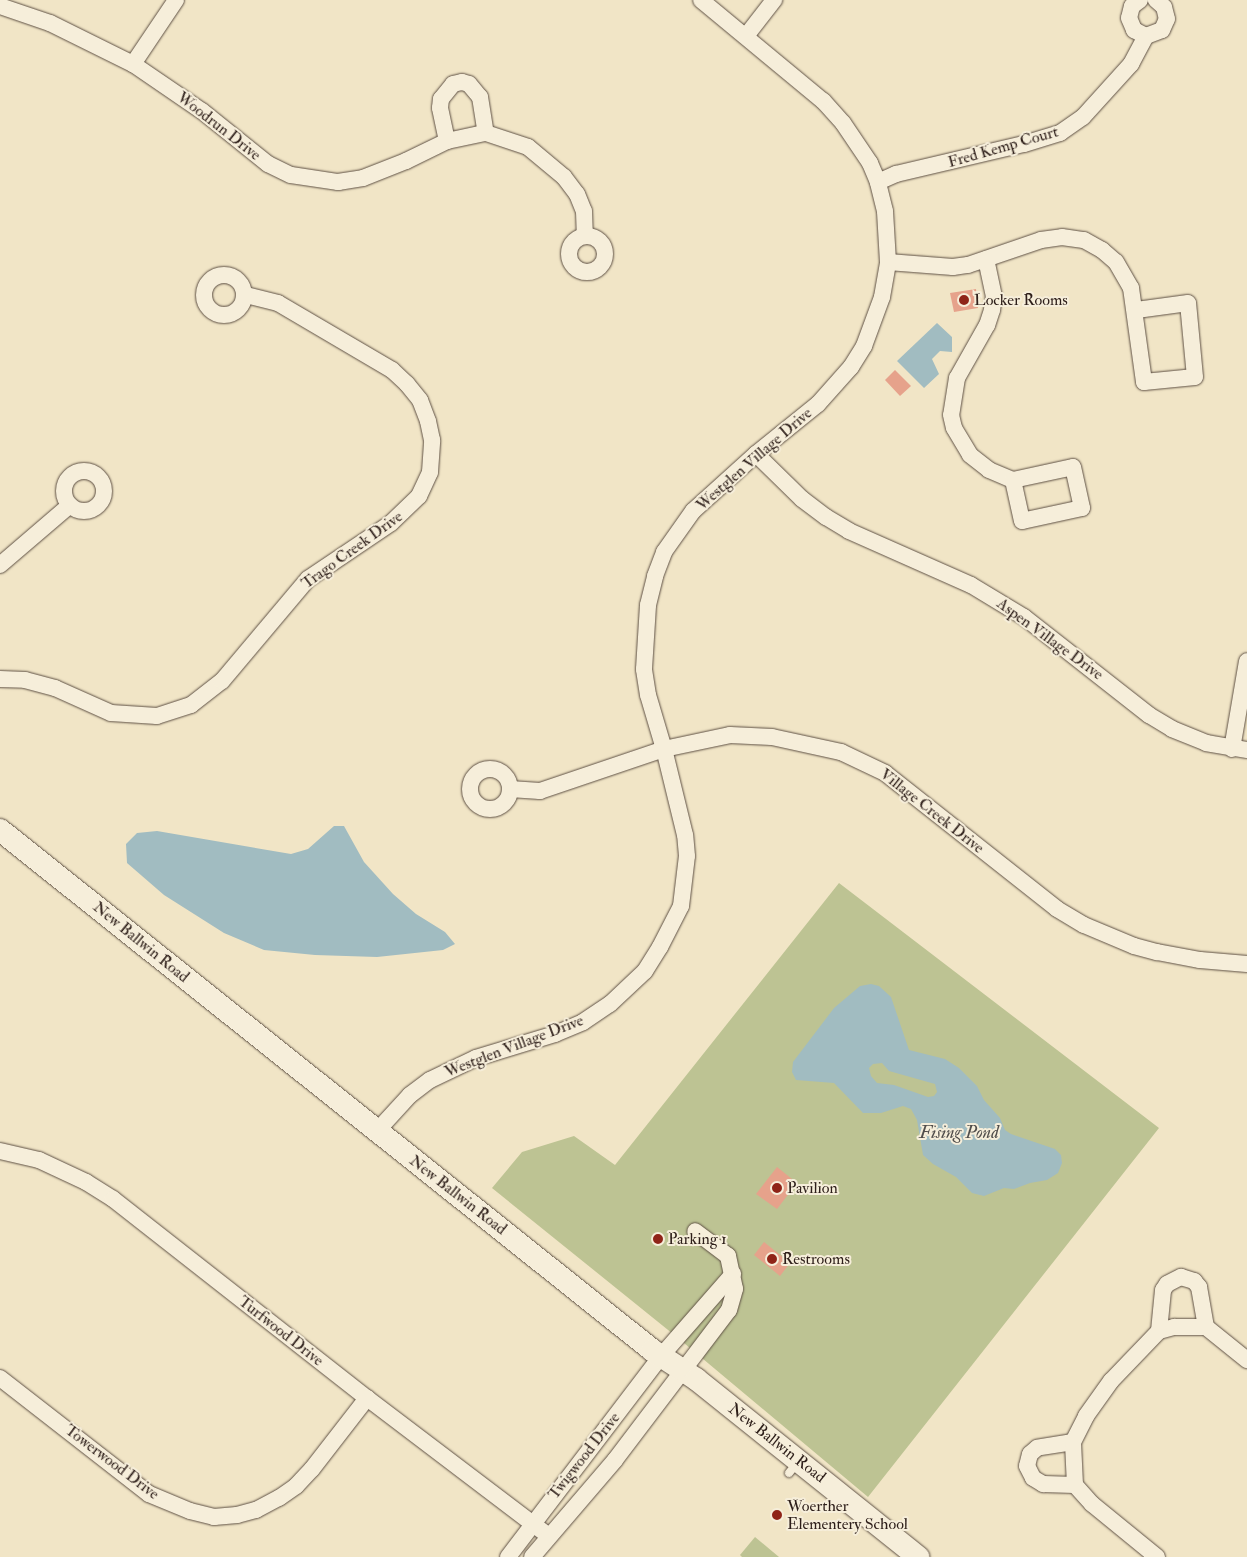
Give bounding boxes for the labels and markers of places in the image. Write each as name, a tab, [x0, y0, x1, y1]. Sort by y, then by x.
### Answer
place label: Locker Rooms	[974, 290, 1068, 310]
marker: Locker Rooms	[958, 294, 970, 306]
place label: Pavilion	[787, 1178, 838, 1198]
marker: Pavilion	[771, 1182, 783, 1194]
place label: Parking 1	[668, 1229, 727, 1249]
marker: Parking 1	[652, 1233, 664, 1245]
place label: Restrooms	[782, 1249, 850, 1269]
marker: Restrooms	[766, 1253, 778, 1265]
place label: Woerther Elementery School	[787, 1496, 908, 1534]
marker: Woerther Elementery School	[771, 1509, 783, 1521]

